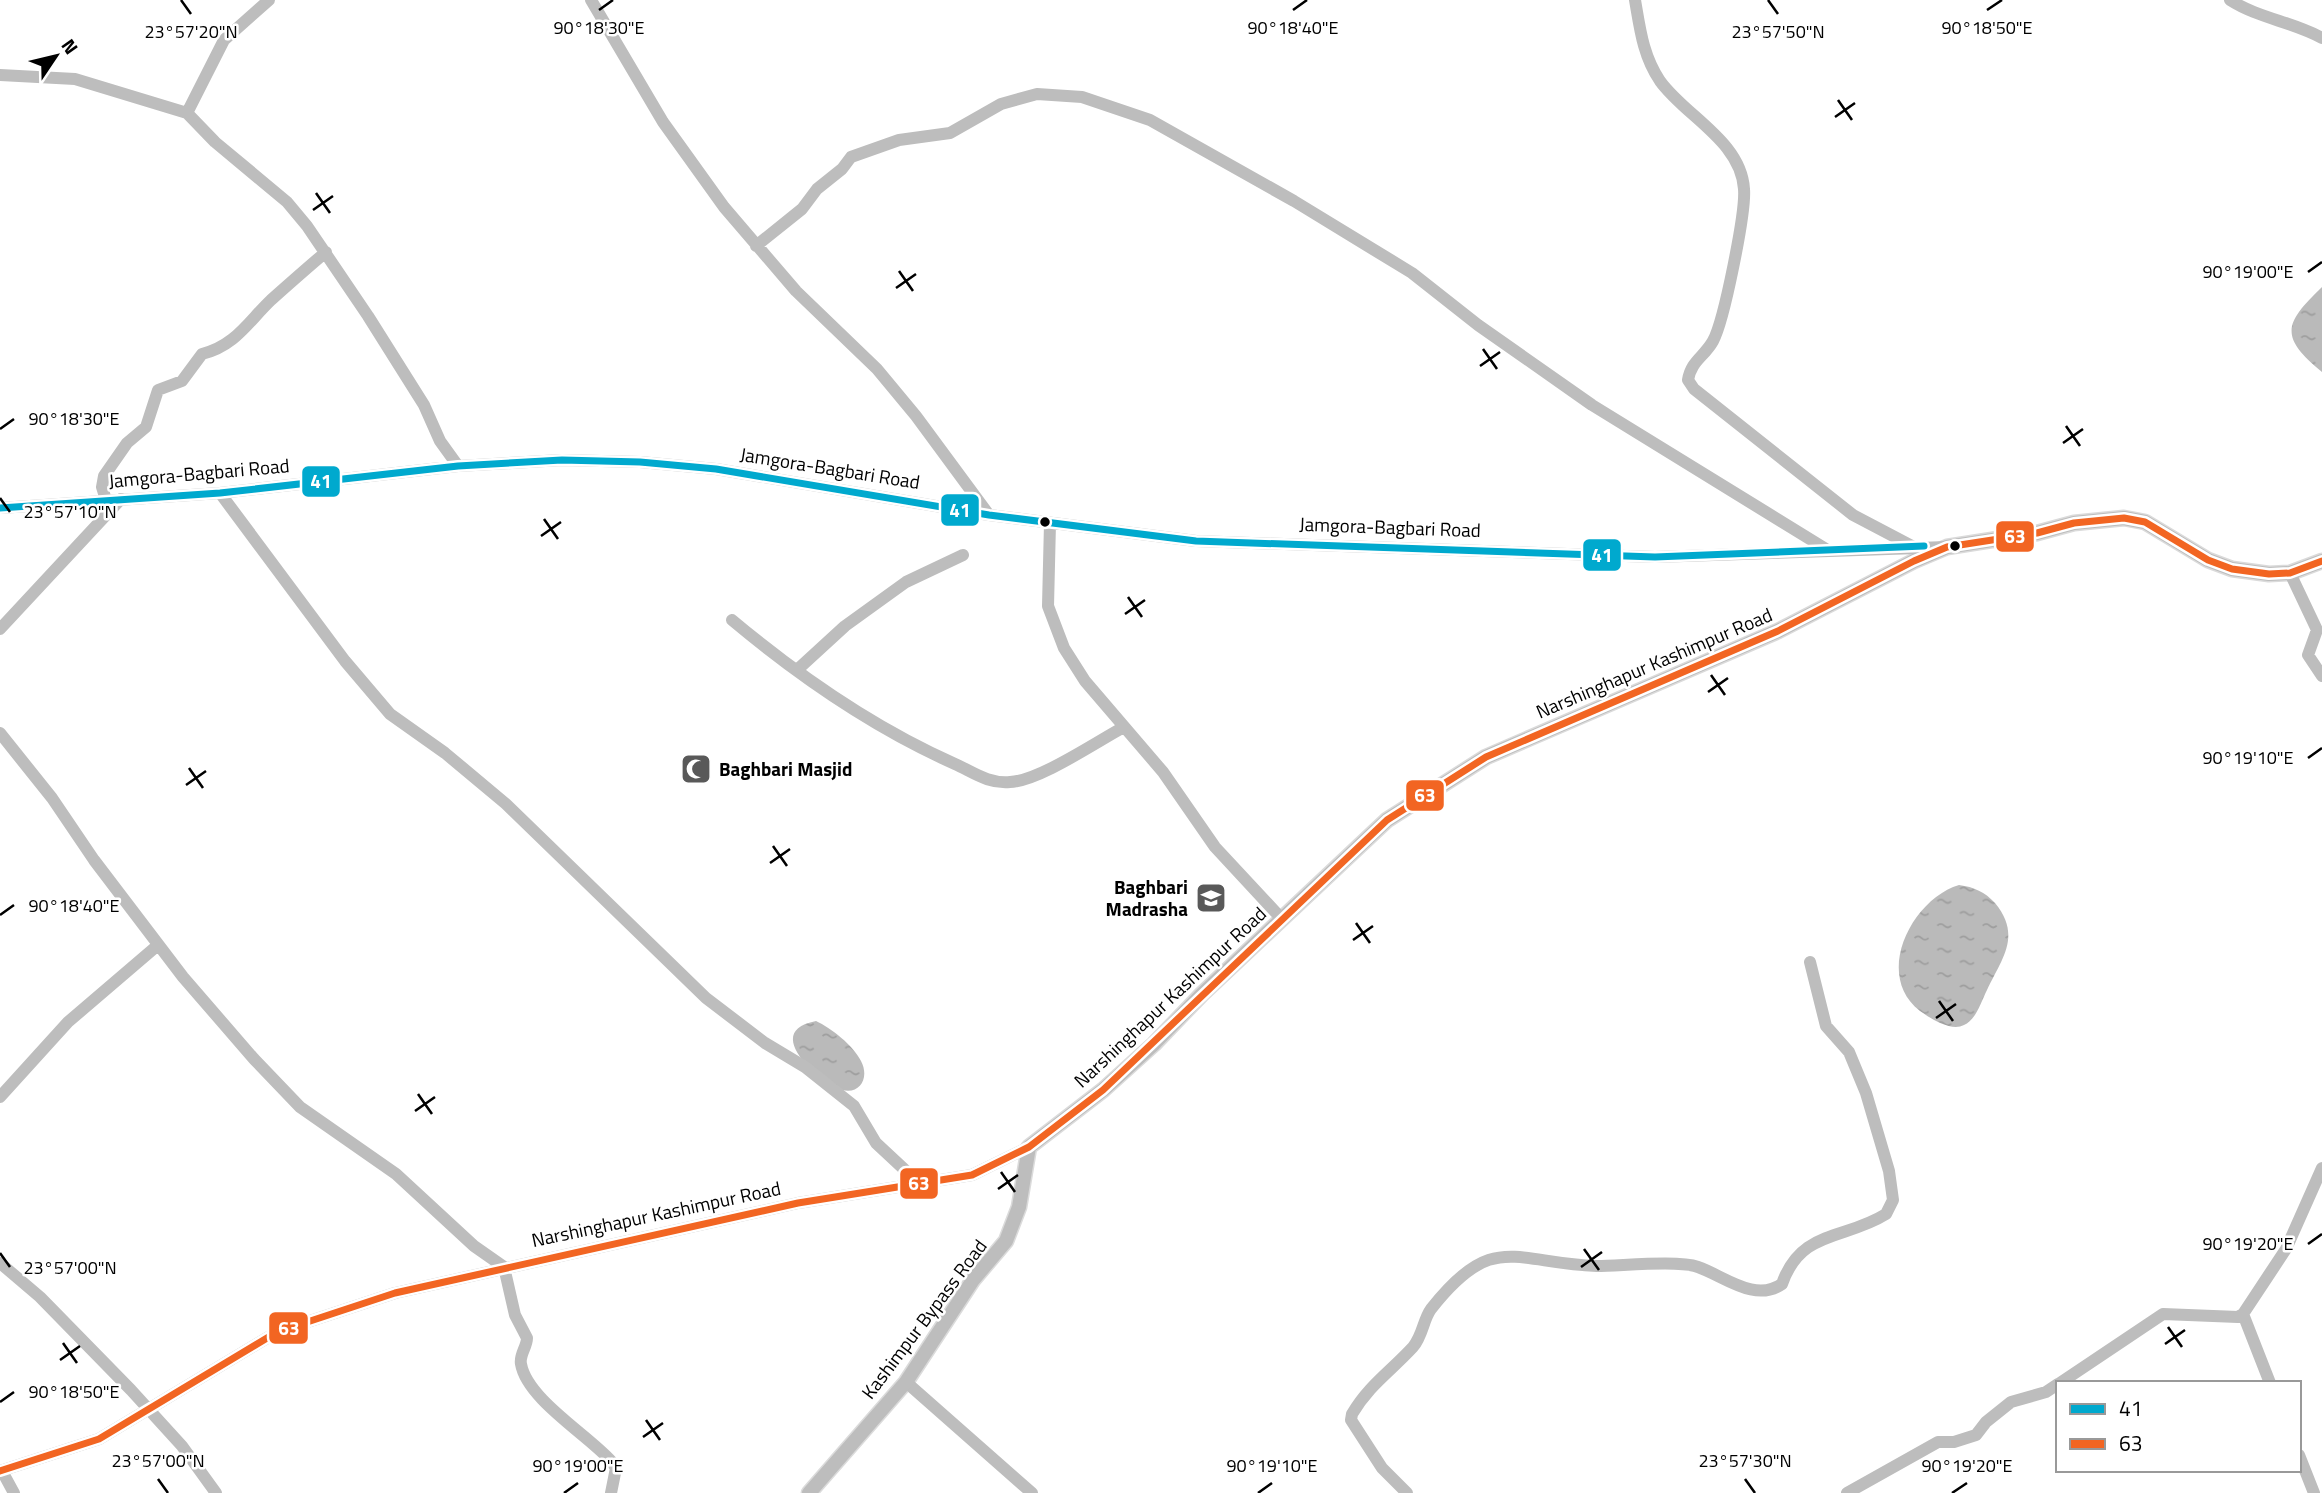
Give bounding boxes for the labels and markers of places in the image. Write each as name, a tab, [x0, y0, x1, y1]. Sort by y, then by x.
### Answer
unlabelled marker	[1038, 515, 1052, 529]
unlabelled marker	[1948, 539, 1962, 553]
mosque icon: Baghbari Masjid	[679, 752, 713, 786]
place label: Baghbari Masjid	[719, 754, 852, 783]
place label: Baghbari Madrasha	[1106, 872, 1188, 923]
school or university icon: Baghbari Madrasha	[1194, 881, 1228, 915]

